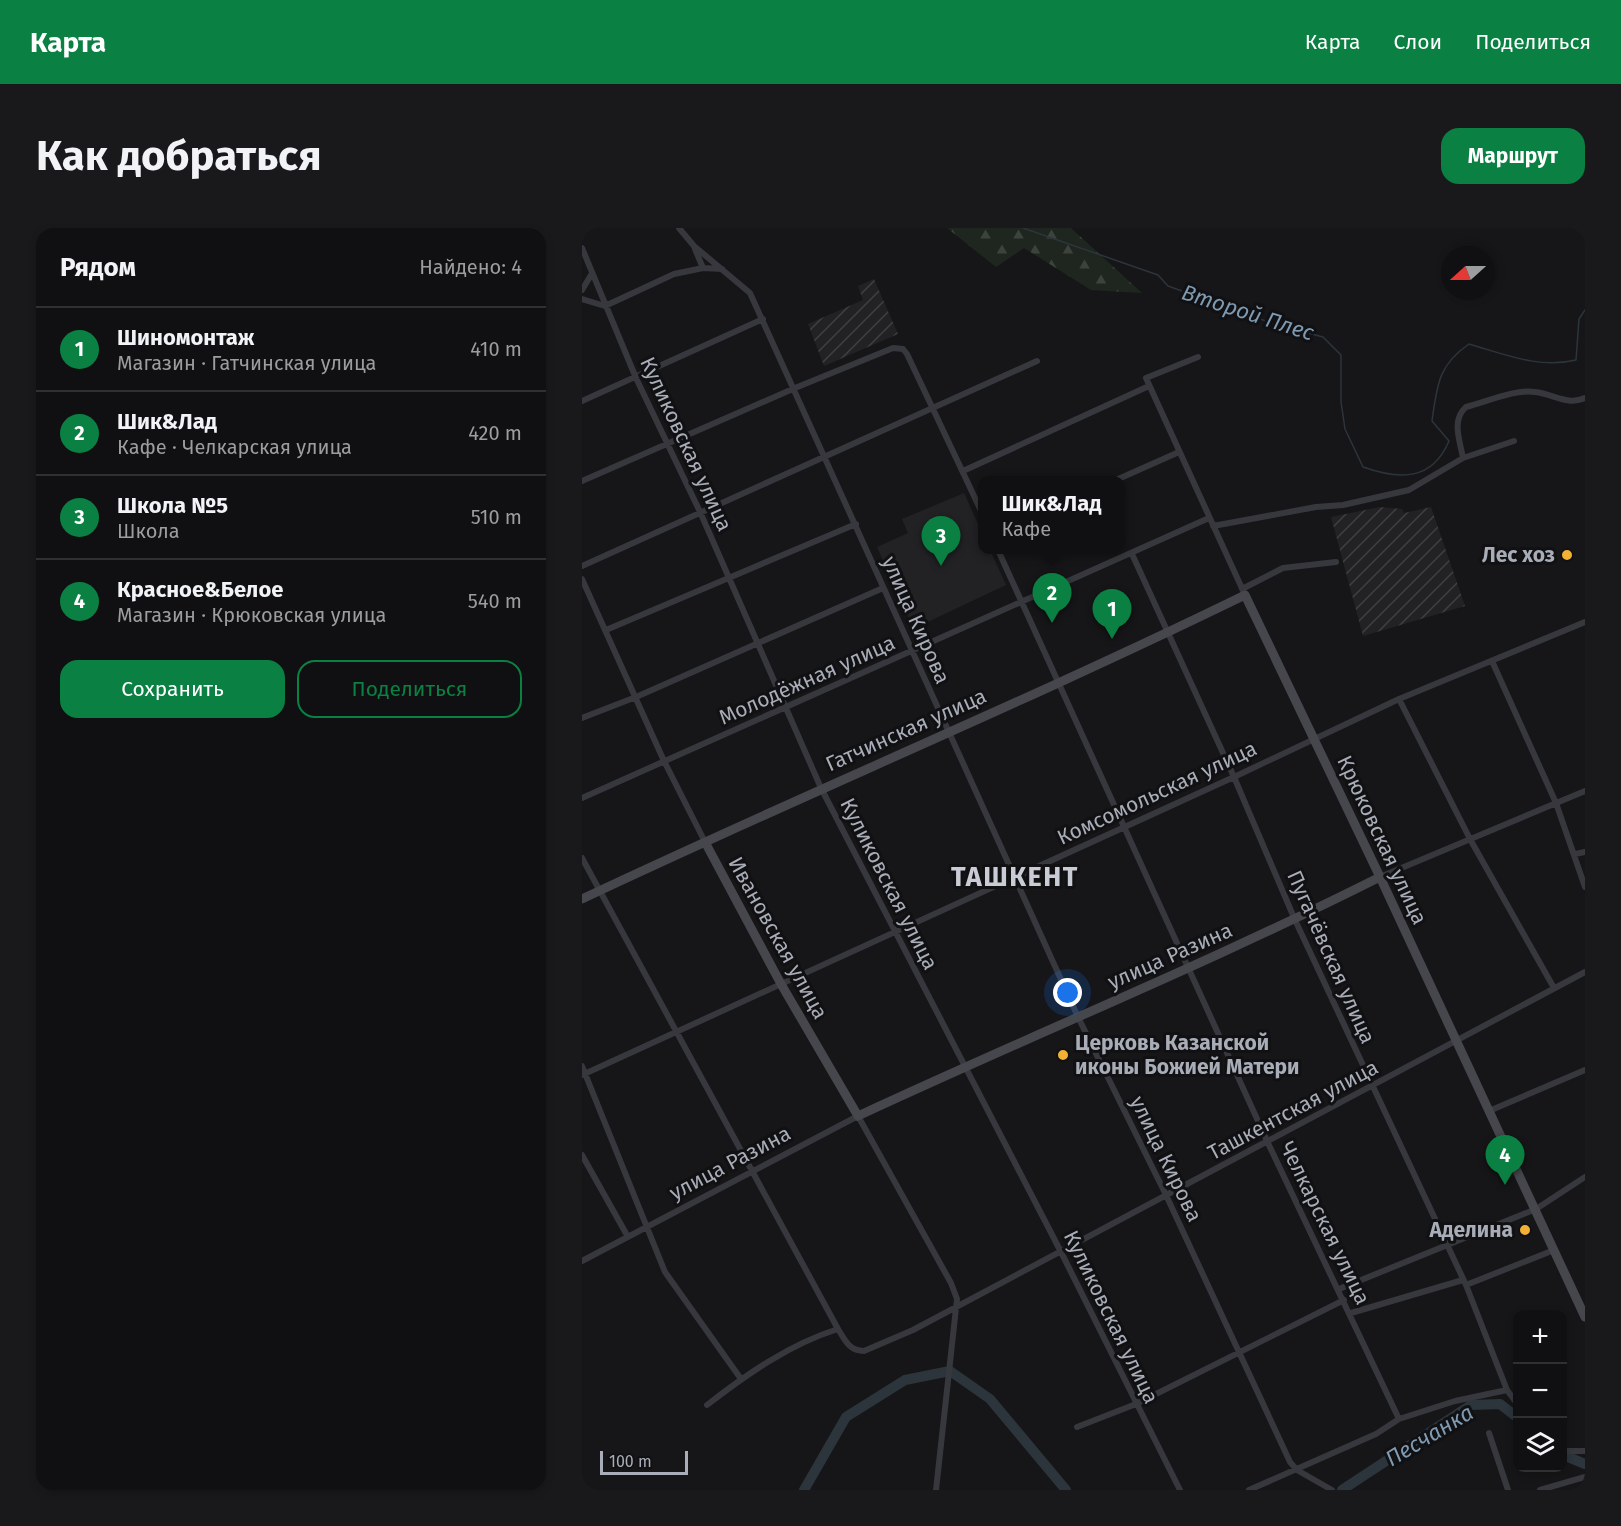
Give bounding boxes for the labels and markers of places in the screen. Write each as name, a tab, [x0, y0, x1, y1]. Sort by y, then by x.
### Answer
pin: 3	[922, 516, 960, 566]
place label: Лес хоз	[1482, 542, 1555, 568]
marker: Лес хоз	[1560, 548, 1574, 562]
pin: 2	[1032, 574, 1072, 623]
pin: 1	[1092, 590, 1132, 639]
place label: Церковь Казанской иконы Божией Матери	[1075, 1030, 1300, 1080]
marker: Церковь Казанской иконы Божией Матери	[1056, 1048, 1070, 1062]
pin: 4	[1486, 1136, 1524, 1185]
place label: Аделина	[1428, 1217, 1513, 1243]
marker: Аделина	[1518, 1223, 1532, 1237]

